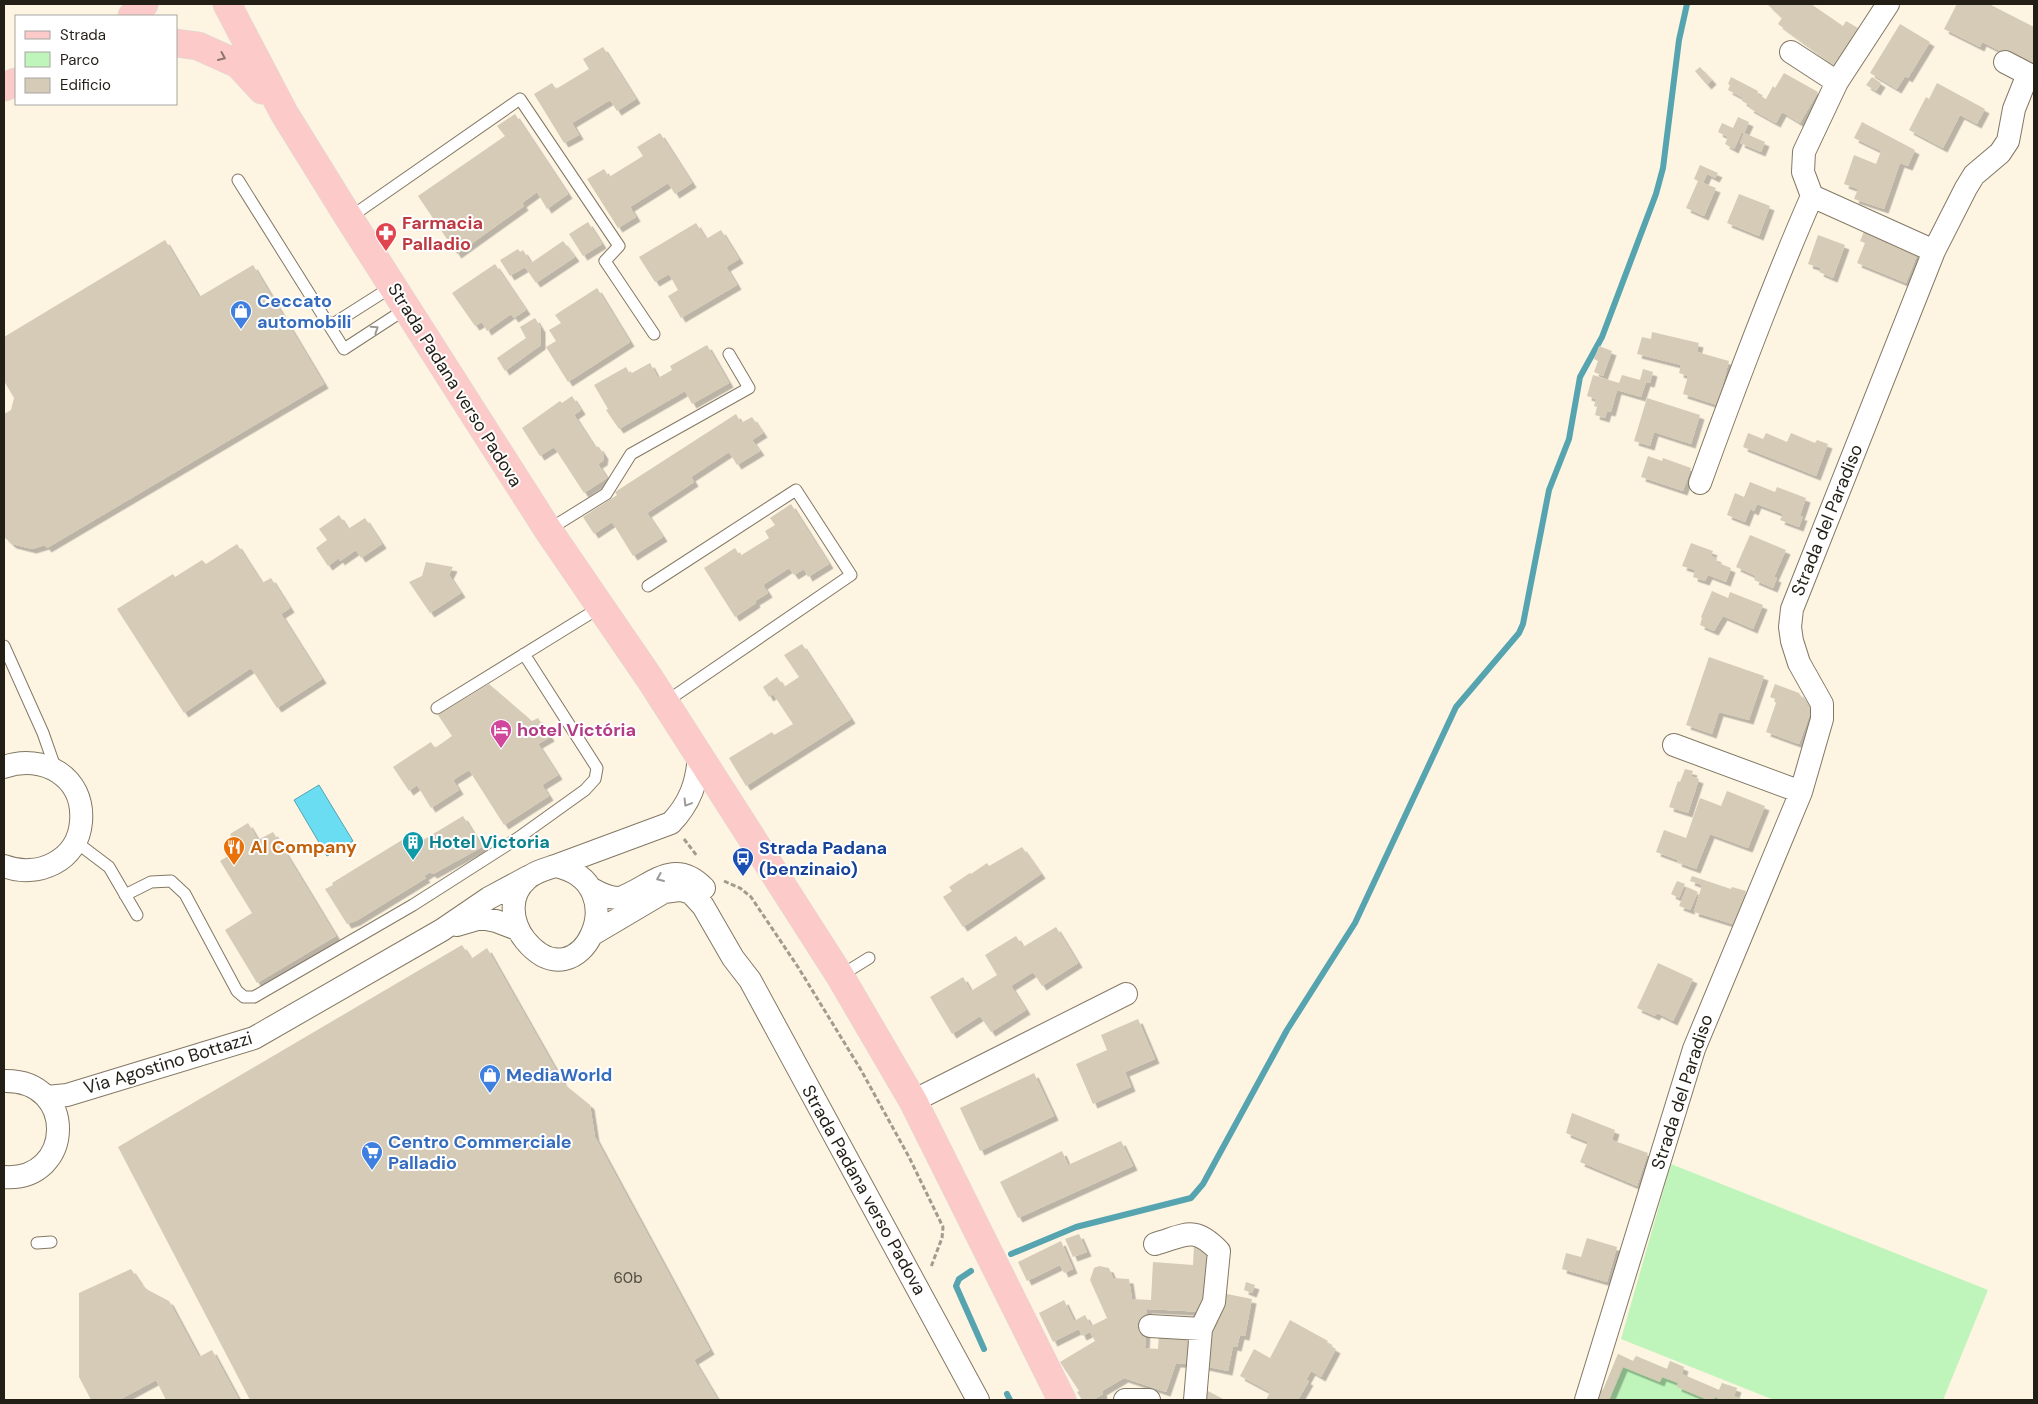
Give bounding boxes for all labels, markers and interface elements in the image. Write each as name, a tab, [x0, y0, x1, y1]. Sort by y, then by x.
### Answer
legend	[15, 15, 178, 105]
text: Strada	[60, 25, 106, 45]
text: Parco	[60, 50, 99, 70]
one-way arrow	[217, 50, 226, 61]
text: Edificio	[60, 75, 111, 95]
place label: Farmacia Palladio	[402, 211, 483, 256]
pharmacy icon: Farmacia Palladio	[374, 221, 398, 252]
street label: Strada Padana verso Padova	[382, 278, 528, 492]
place label: Ceccato automobili	[257, 289, 352, 334]
shop icon: Ceccato automobili	[229, 299, 253, 330]
one-way arrow	[370, 326, 379, 335]
street label: Strada del Paradiso	[1786, 441, 1868, 599]
hotel icon: hotel Victória	[489, 718, 513, 749]
place label: hotel Victória	[517, 718, 636, 742]
one-way arrow	[683, 797, 693, 806]
building icon: Hotel Victoria	[401, 830, 425, 861]
place label: Hotel Victoria	[429, 830, 550, 854]
restaurant icon: Al Company	[222, 835, 246, 866]
place label: Al Company	[250, 835, 357, 859]
place label: Strada Padana (benzinaio)	[759, 836, 887, 881]
bus stop icon: Strada Padana (benzinaio)	[731, 846, 755, 877]
one-way arrow	[656, 871, 665, 882]
street label: Strada del Paradiso	[1646, 1011, 1718, 1173]
street label: Via Agostino Bottazzi	[81, 1026, 255, 1100]
shop icon: MediaWorld	[478, 1063, 502, 1094]
place label: MediaWorld	[506, 1063, 612, 1087]
street label: Strada Padana verso Padova	[796, 1081, 932, 1299]
place label: Centro Commerciale Palladio	[388, 1130, 572, 1175]
supermarket icon: Centro Commerciale Palladio	[360, 1140, 384, 1171]
house number: 60b	[613, 1268, 643, 1288]

